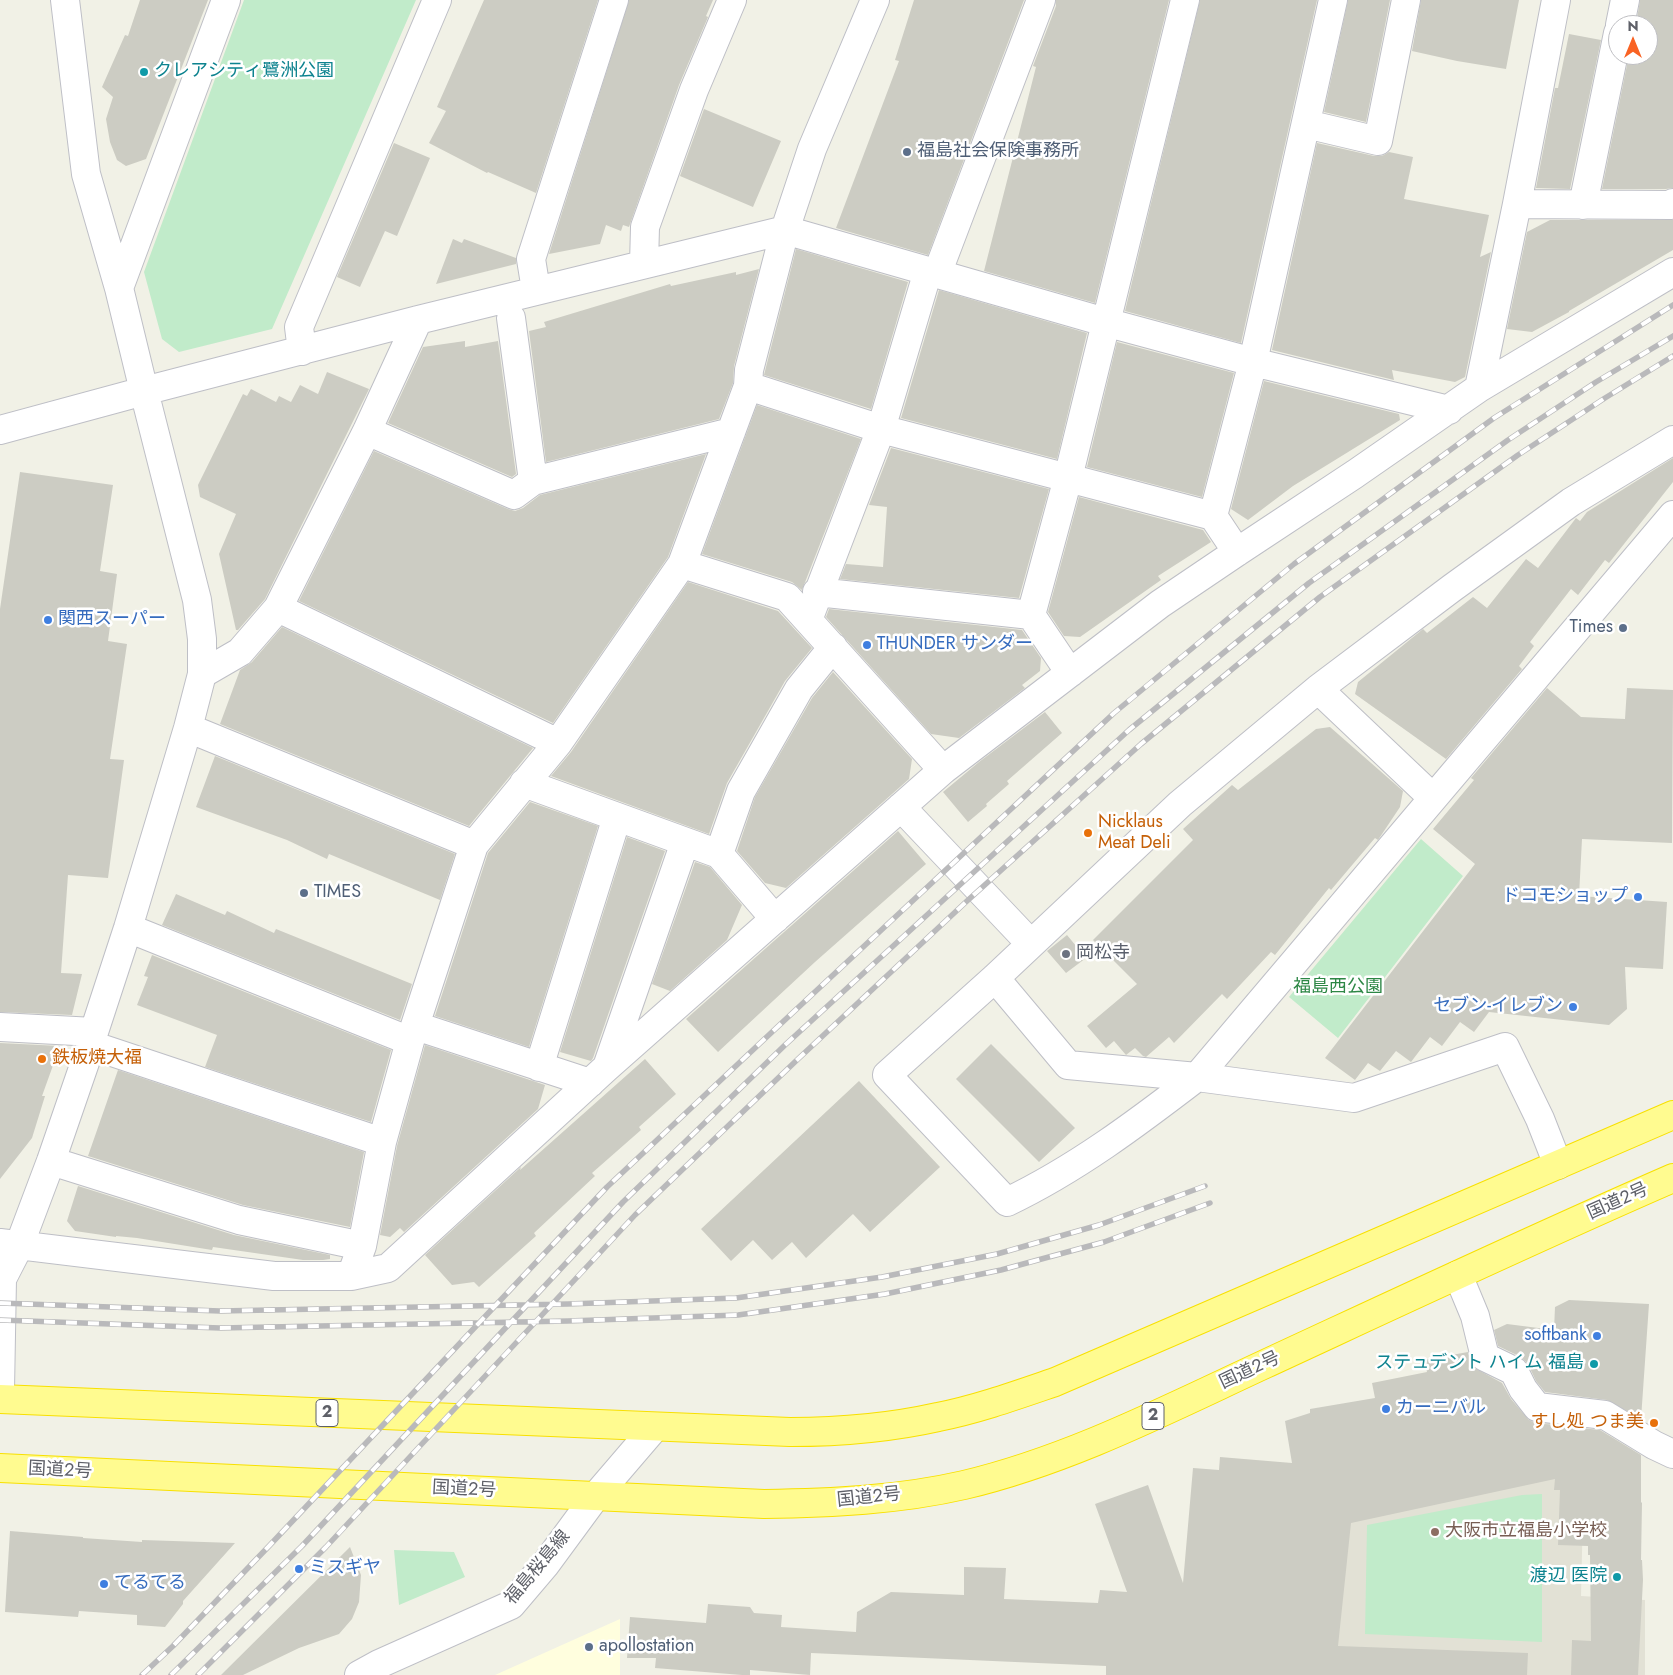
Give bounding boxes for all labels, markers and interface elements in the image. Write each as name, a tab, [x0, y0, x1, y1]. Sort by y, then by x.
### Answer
north arrow	[1608, 15, 1658, 65]
text: N	[1627, 16, 1639, 36]
place label: クレアシティ鷺洲公園	[154, 61, 334, 83]
marker: クレアシティ鷺洲公園	[138, 66, 150, 78]
place label: 福島社会保険事務所	[917, 141, 1079, 163]
marker: 福島社会保険事務所	[901, 146, 913, 158]
place label: 関西スーパー	[58, 609, 166, 631]
marker: 関西スーパー	[42, 614, 54, 626]
place label: Times	[1569, 617, 1613, 639]
marker: Times	[1617, 622, 1629, 634]
place label: THUNDER サンダー	[877, 634, 1033, 656]
marker: THUNDER サンダー	[861, 639, 873, 651]
place label: Nicklaus Meat Deli	[1098, 812, 1171, 854]
marker: Nicklaus Meat Deli	[1082, 827, 1094, 839]
place label: TIMES	[314, 882, 361, 904]
place label: ドコモショップ	[1502, 886, 1628, 908]
marker: TIMES	[298, 887, 310, 899]
marker: ドコモショップ	[1632, 891, 1644, 903]
place label: 岡松寺	[1076, 943, 1130, 965]
marker: 岡松寺	[1060, 948, 1072, 960]
park label: 福島西公園	[1293, 977, 1383, 999]
place label: セブン-イレブン	[1433, 996, 1563, 1018]
marker: セブン-イレブン	[1567, 1001, 1579, 1013]
place label: 鉄板焼大福	[52, 1048, 142, 1070]
marker: 鉄板焼大福	[36, 1053, 48, 1065]
street label: 国道2号	[1584, 1179, 1652, 1225]
place label: softbank	[1524, 1325, 1587, 1347]
marker: softbank	[1591, 1330, 1603, 1342]
street label: 国道2号	[1216, 1348, 1284, 1394]
place label: ステュデント ハイム 福島	[1375, 1353, 1584, 1375]
marker: ステュデント ハイム 福島	[1588, 1358, 1600, 1370]
place label: カーニバル	[1396, 1398, 1486, 1420]
road number: 2	[316, 1400, 338, 1426]
road number: 2	[1142, 1402, 1164, 1430]
marker: カーニバル	[1380, 1403, 1392, 1415]
place label: すし処 つま美	[1531, 1412, 1644, 1434]
marker: すし処 つま美	[1648, 1417, 1660, 1429]
street label: 国道2号	[27, 1459, 93, 1483]
street label: 国道2号	[431, 1478, 497, 1502]
street label: 国道2号	[836, 1484, 902, 1512]
place label: 大阪市立福島小学校	[1445, 1521, 1607, 1543]
marker: 大阪市立福島小学校	[1429, 1526, 1441, 1538]
street label: 福島桜島線	[501, 1527, 575, 1609]
place label: ミスギヤ	[309, 1558, 381, 1580]
marker: ミスギヤ	[293, 1563, 305, 1575]
place label: 渡辺 医院	[1530, 1566, 1607, 1588]
marker: 渡辺 医院	[1611, 1571, 1623, 1583]
place label: てるてる	[114, 1573, 186, 1595]
marker: てるてる	[98, 1578, 110, 1590]
place label: apollostation	[599, 1636, 694, 1658]
marker: apollostation	[583, 1641, 595, 1653]

